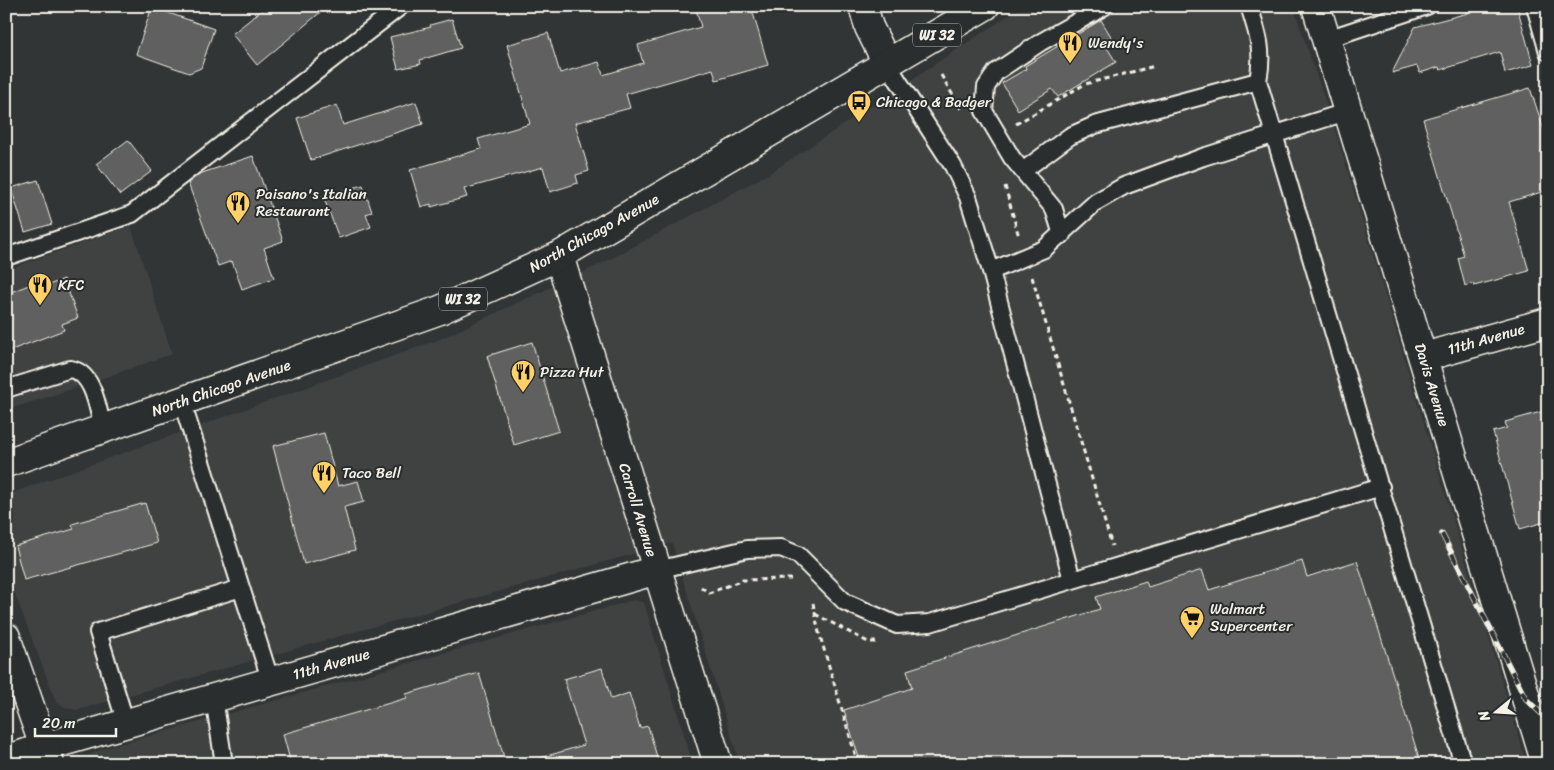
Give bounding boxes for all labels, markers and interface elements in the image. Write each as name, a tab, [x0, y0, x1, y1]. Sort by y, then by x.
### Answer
road number: WI 32	[913, 24, 961, 46]
restaurant icon: Wendy's	[1057, 30, 1083, 64]
place label: Wendy's	[1088, 30, 1144, 56]
bus stop icon: Chicago & Badger	[846, 89, 872, 123]
place label: Chicago & Badger	[876, 89, 992, 115]
place label: Paisano's Italian Restaurant	[256, 181, 367, 224]
street label: North Chicago Avenue	[524, 186, 664, 280]
restaurant icon: Paisano's Italian Restaurant	[225, 190, 251, 224]
restaurant icon: KFC	[27, 272, 53, 306]
place label: KFC	[58, 272, 84, 298]
road number: WI 32	[439, 288, 487, 310]
street label: 11th Avenue	[1444, 316, 1528, 362]
street label: Davis Avenue	[1407, 340, 1457, 430]
street label: North Chicago Avenue	[148, 352, 294, 424]
restaurant icon: Pizza Hut	[510, 359, 536, 393]
place label: Pizza Hut	[540, 359, 605, 385]
restaurant icon: Taco Bell	[311, 460, 337, 494]
place label: Taco Bell	[342, 460, 402, 486]
street label: Carroll Avenue	[611, 460, 665, 561]
place label: Walmart Supercenter	[1210, 596, 1293, 639]
supermarket icon: Walmart Supercenter	[1179, 605, 1205, 639]
street label: 11th Avenue	[289, 641, 373, 687]
north arrow	[1472, 688, 1522, 738]
scale bar	[35, 705, 116, 737]
text: N	[1471, 707, 1498, 725]
text: 20 m	[42, 710, 76, 736]

